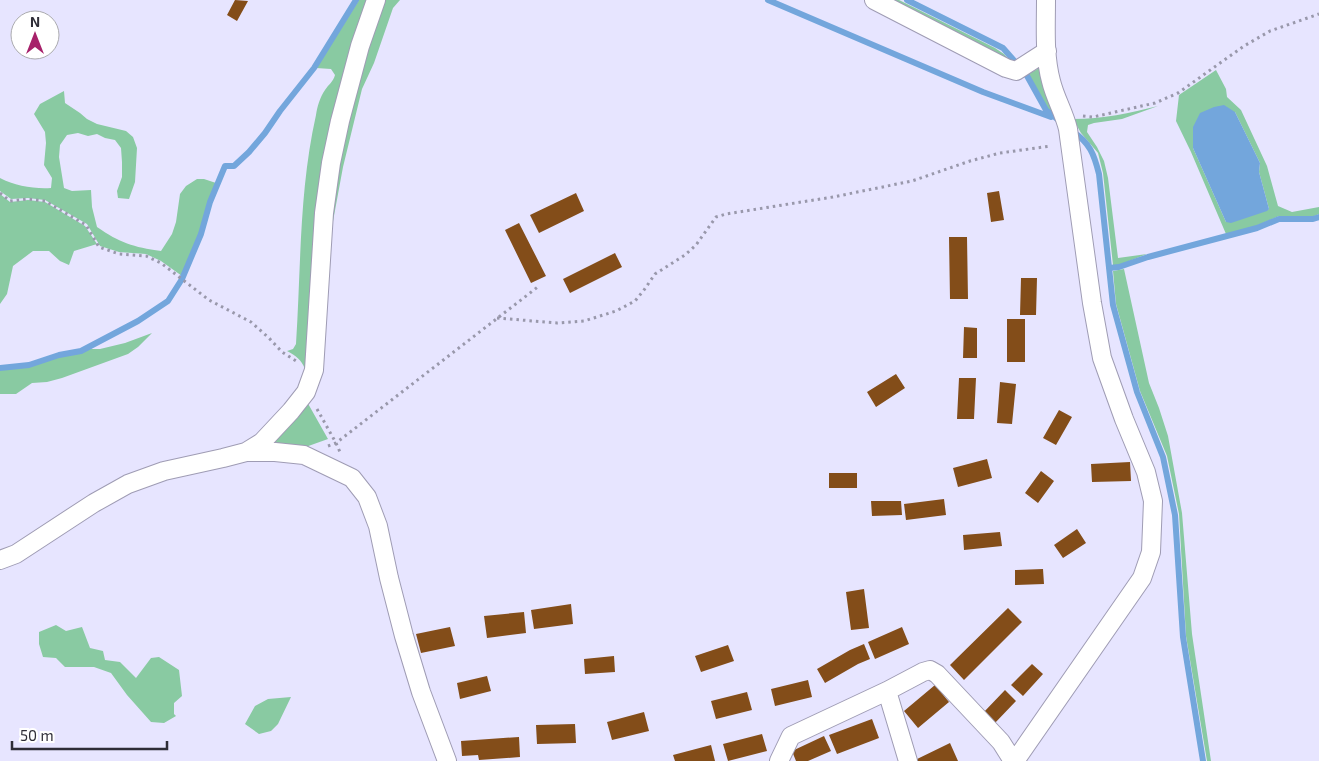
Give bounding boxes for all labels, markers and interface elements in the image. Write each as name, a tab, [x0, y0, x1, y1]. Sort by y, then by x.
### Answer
north arrow	[10, 10, 60, 60]
text: N	[30, 13, 40, 30]
scale bar	[12, 718, 168, 750]
text: 50 m	[20, 726, 54, 744]

